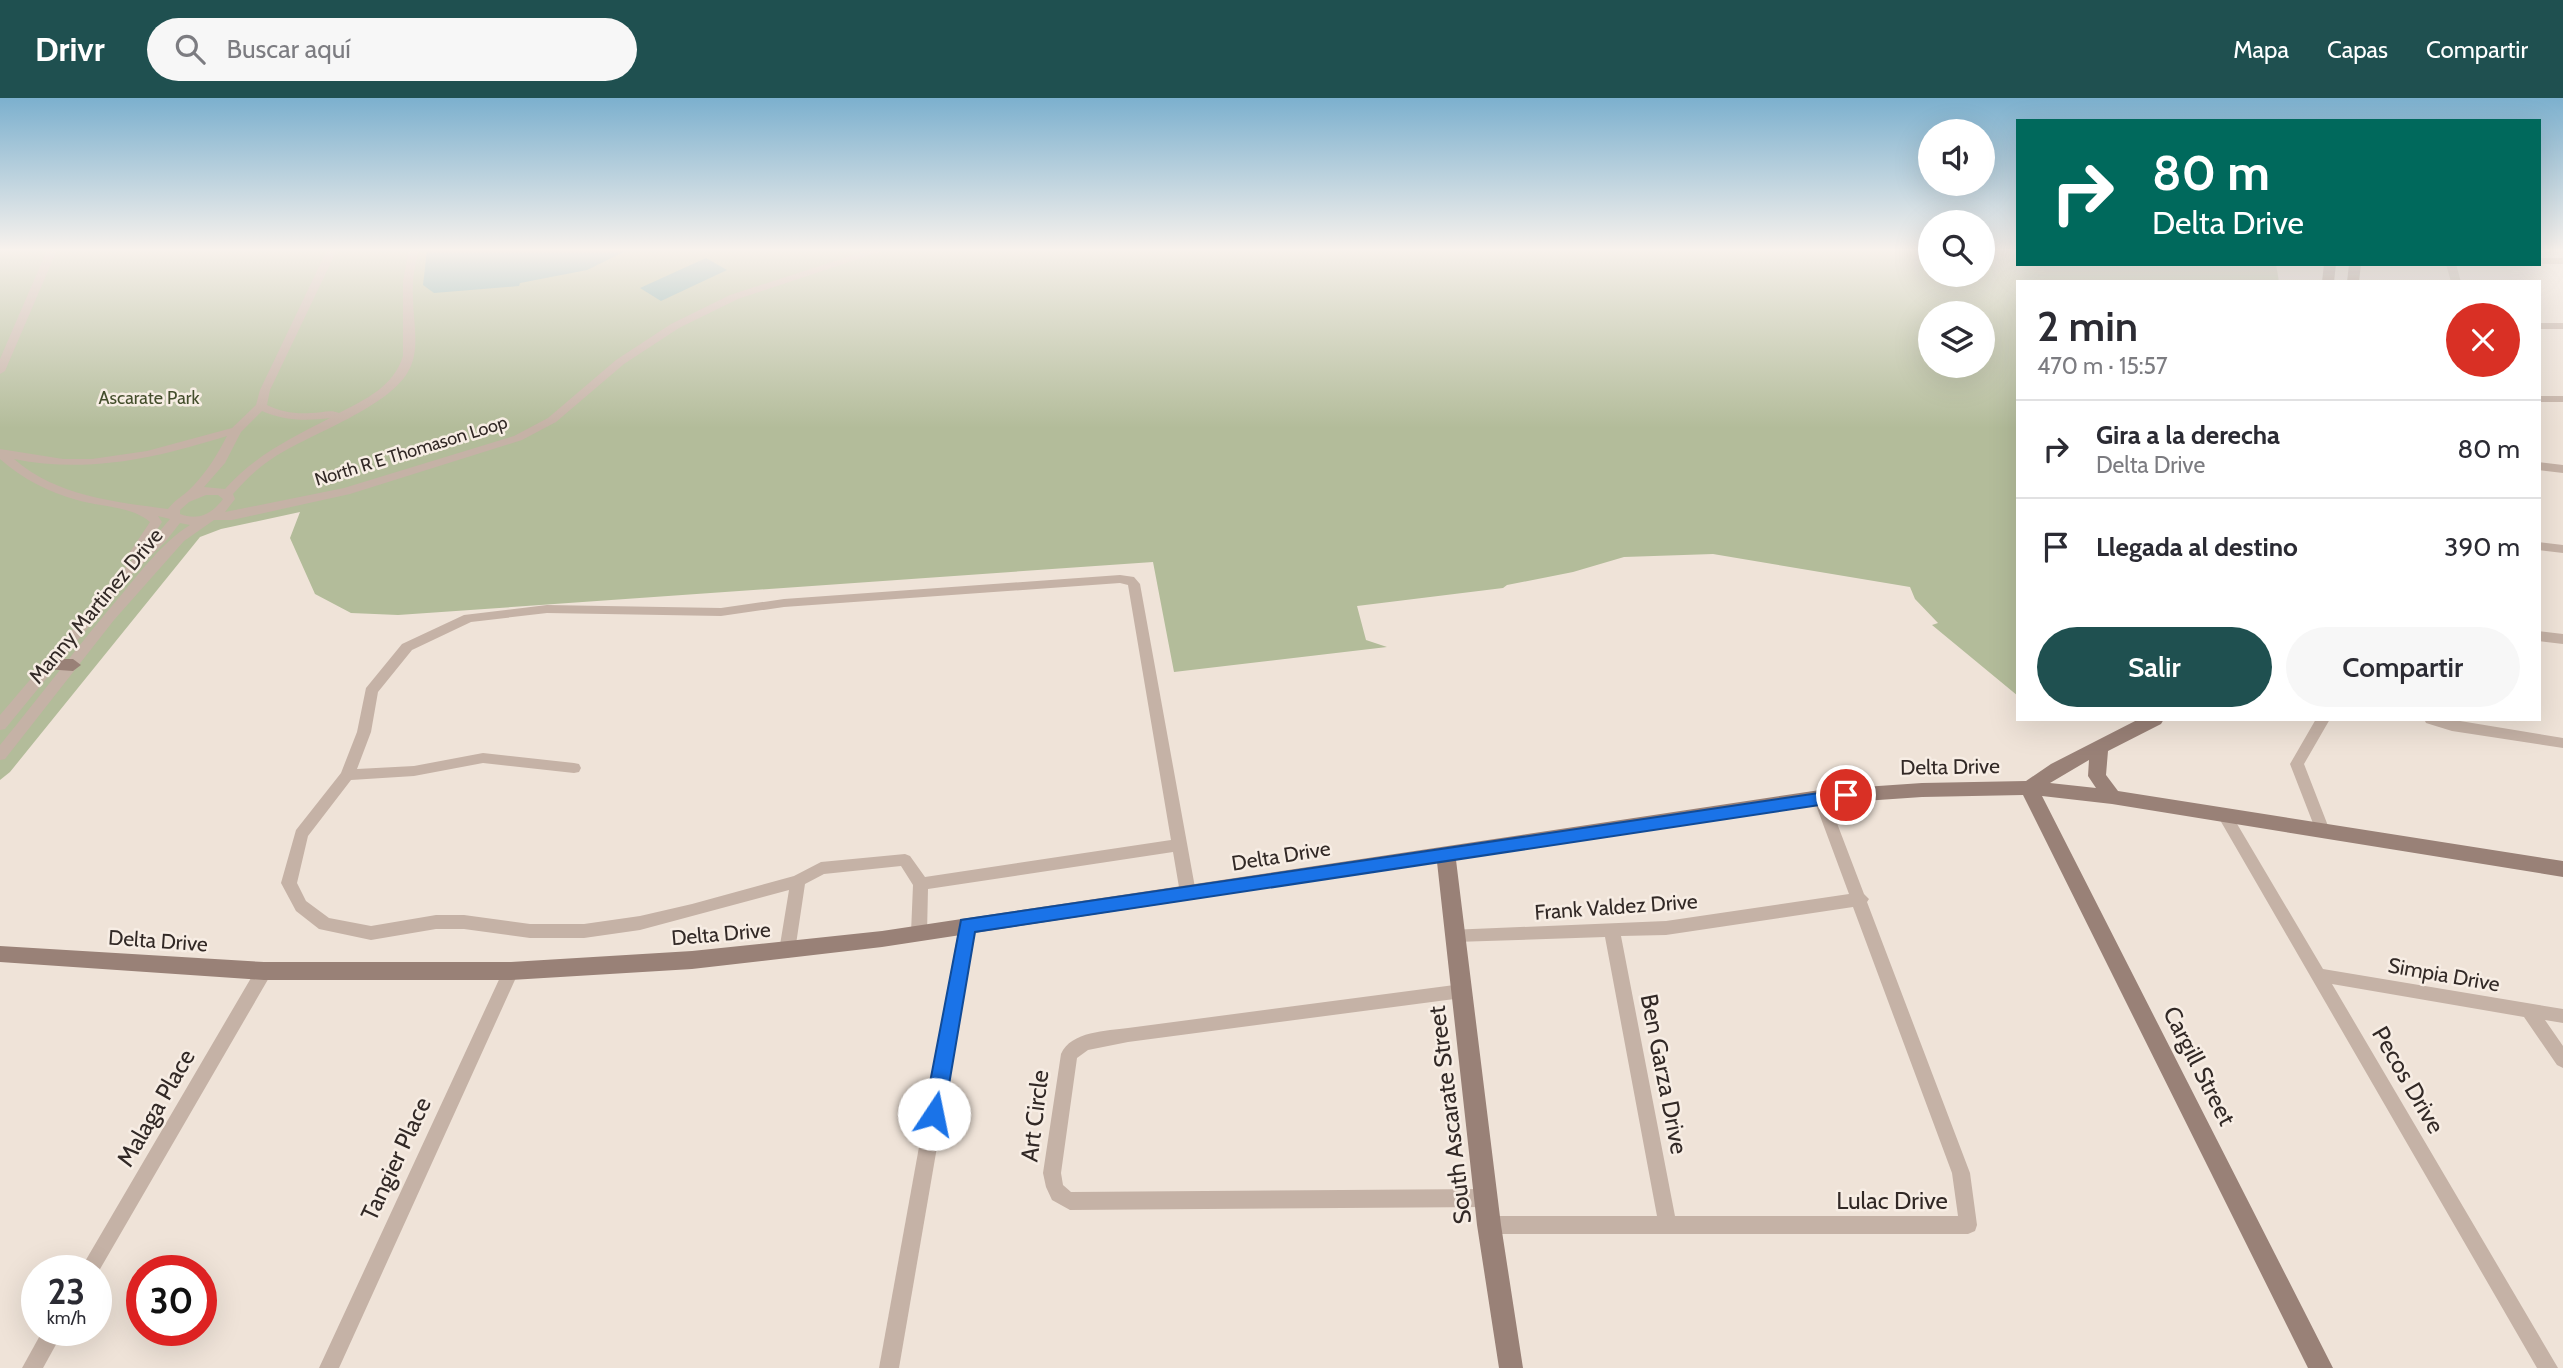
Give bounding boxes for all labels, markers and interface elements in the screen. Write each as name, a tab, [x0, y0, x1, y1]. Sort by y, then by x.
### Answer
search box	[147, 18, 637, 81]
text: Drivr	[35, 29, 105, 69]
icon: search	[171, 30, 209, 68]
text: Buscar aquí	[227, 33, 351, 65]
text: Mapa	[2233, 35, 2289, 64]
text: Capas	[2327, 35, 2388, 64]
text: Compartir	[2426, 35, 2528, 64]
map controls	[1918, 119, 1995, 378]
button: sound	[1918, 119, 1995, 196]
text: 80 m	[2152, 143, 2270, 202]
icon: right	[2037, 147, 2128, 238]
text: Delta Drive	[2152, 203, 2304, 242]
button: search	[1918, 210, 1995, 287]
text: 2 min	[2037, 300, 2138, 352]
button: layers	[1918, 301, 1995, 378]
button: close	[2446, 303, 2520, 377]
text: 470 m · 15:57	[2037, 352, 2168, 380]
park label: Ascarate Park	[98, 387, 200, 409]
street label: North R E Thomason Loop	[312, 411, 510, 491]
text: Gira a la derecha	[2096, 419, 2280, 451]
icon: right	[2037, 430, 2075, 468]
text: 80 m	[2457, 433, 2520, 465]
text: Delta Drive	[2096, 451, 2205, 479]
street label: Manny Martinez Drive	[23, 523, 168, 688]
icon: arrive	[2037, 528, 2075, 566]
text: Llegada al destino	[2096, 531, 2298, 563]
text: 390 m	[2444, 531, 2520, 563]
button: Salir	[2037, 627, 2272, 707]
button: Compartir	[2286, 627, 2520, 707]
street label: Delta Drive	[1900, 753, 2000, 780]
pin	[1816, 765, 1876, 825]
icon: arrive	[1827, 776, 1865, 814]
street label: Delta Drive	[1230, 835, 1332, 876]
street label: Frank Valdez Drive	[1534, 888, 1699, 925]
street label: Delta Drive	[670, 917, 772, 950]
street label: Delta Drive	[107, 925, 209, 956]
street label: Simpia Drive	[2386, 952, 2502, 997]
street label: Ben Garza Drive	[1635, 991, 1694, 1157]
street label: Cargill Street	[2157, 1001, 2242, 1130]
street label: South Ascarate Street	[1422, 1004, 1477, 1226]
street label: Pecos Drive	[2366, 1021, 2451, 1138]
street label: Malaga Place	[110, 1044, 201, 1172]
street label: Art Circle	[1014, 1068, 1055, 1164]
position arrow	[897, 1077, 971, 1151]
street label: Tangier Place	[354, 1092, 437, 1225]
street label: Lulac Drive	[1836, 1186, 1948, 1215]
speed limit sign: 30	[126, 1255, 217, 1346]
text: 23	[48, 1270, 85, 1313]
text: km/h	[47, 1307, 86, 1329]

